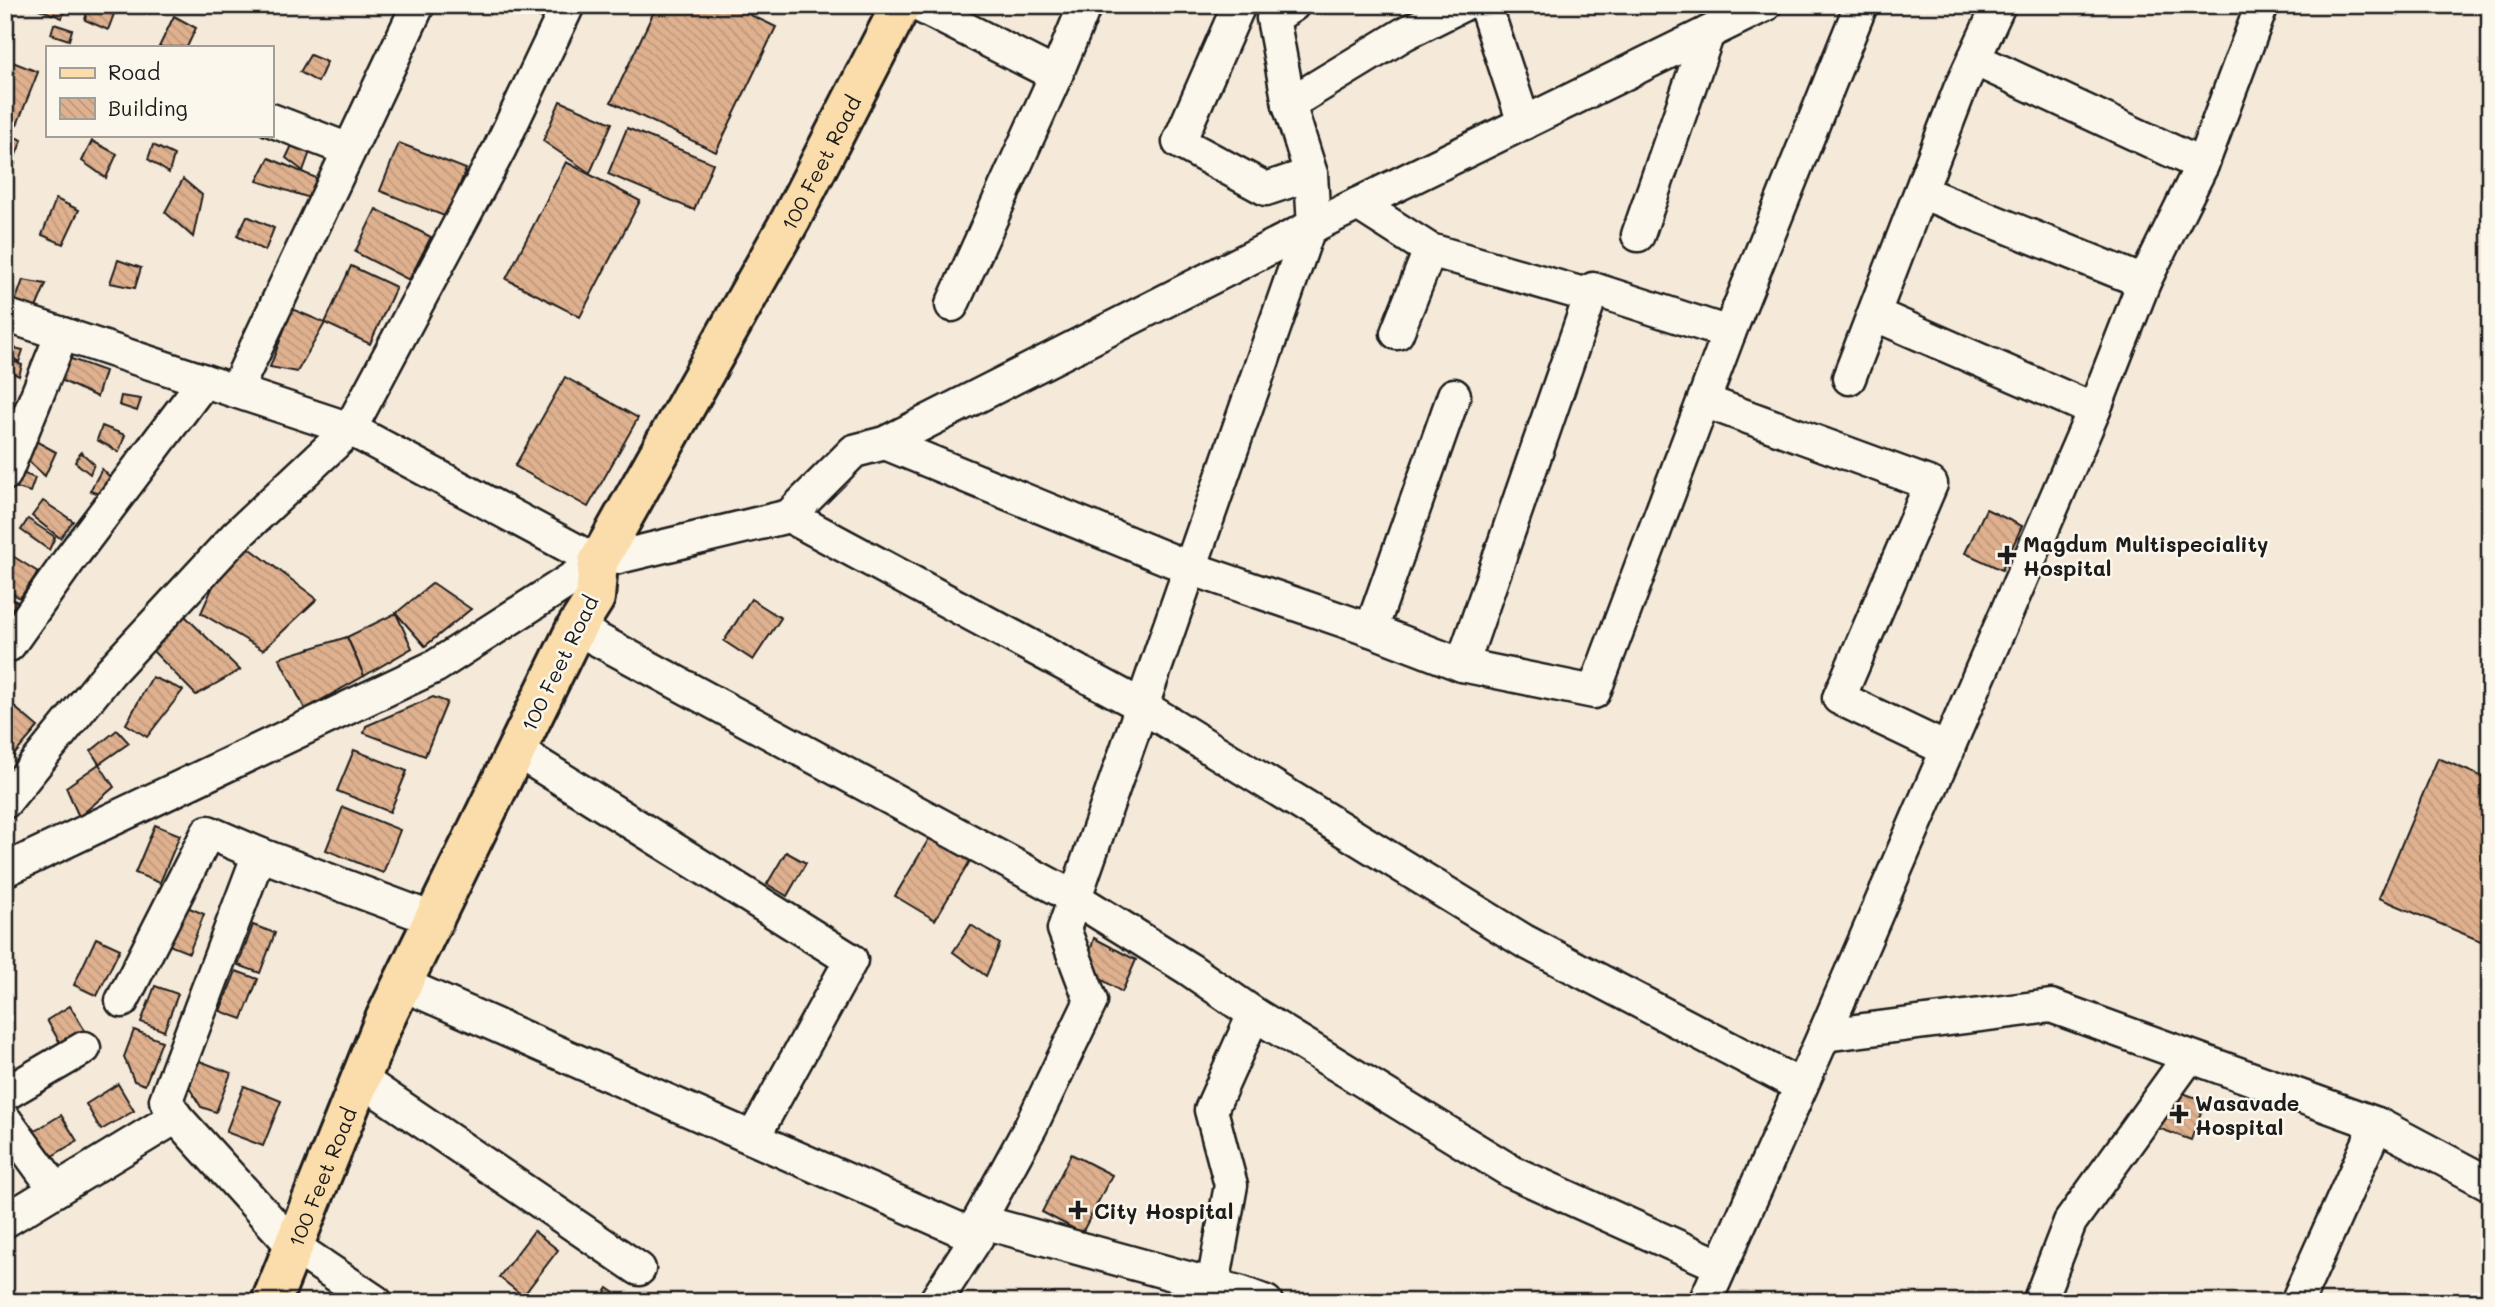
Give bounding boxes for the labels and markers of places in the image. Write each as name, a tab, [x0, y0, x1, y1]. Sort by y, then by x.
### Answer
place label: Magdum Multispeciality Hospital	[2023, 530, 2268, 581]
marker: Magdum Multispeciality Hospital	[1997, 545, 2017, 565]
place label: Wasavade Hospital	[2195, 1089, 2299, 1140]
marker: Wasavade Hospital	[2169, 1104, 2189, 1124]
place label: City Hospital	[1094, 1197, 1233, 1225]
marker: City Hospital	[1068, 1200, 1088, 1220]

